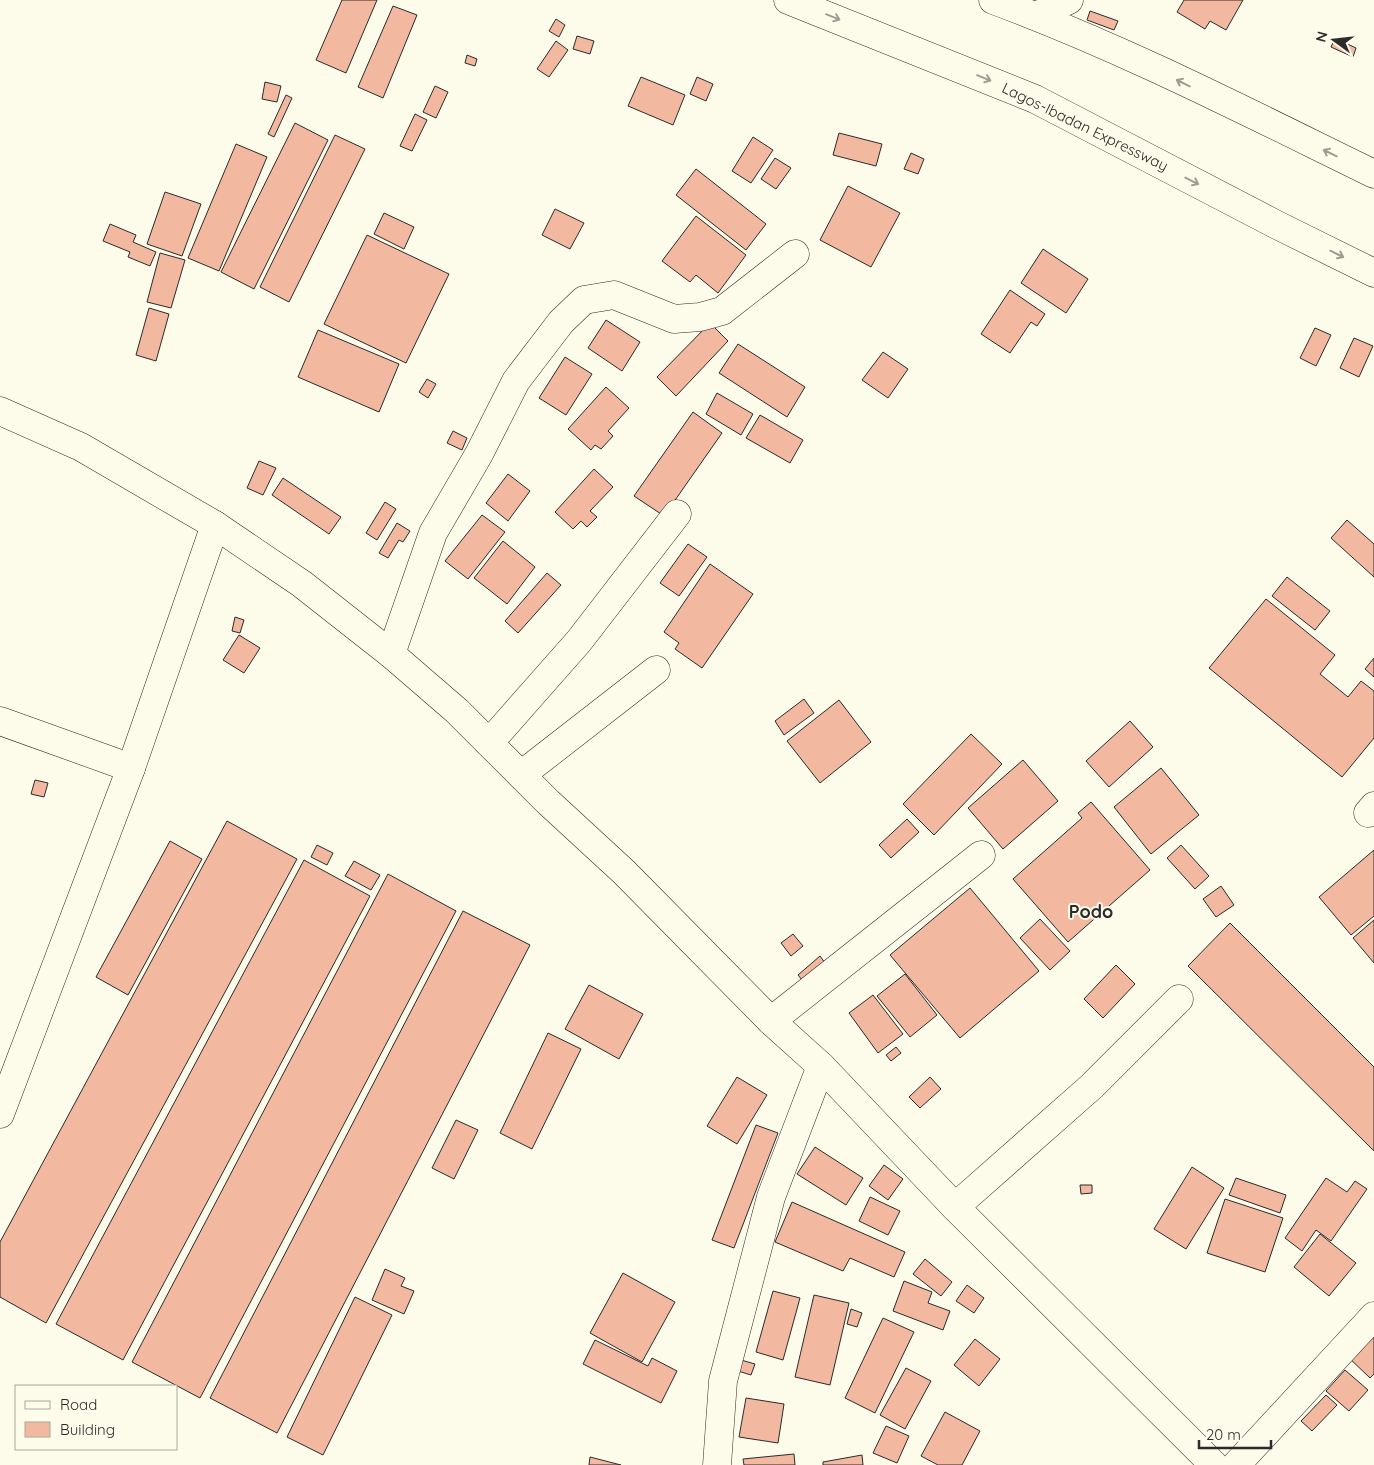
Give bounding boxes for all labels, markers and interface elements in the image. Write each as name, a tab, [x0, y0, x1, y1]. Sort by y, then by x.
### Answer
one-way arrow	[825, 13, 840, 23]
north arrow	[1309, 15, 1359, 65]
text: N	[1311, 29, 1331, 44]
one-way arrow	[976, 74, 991, 83]
one-way arrow	[1176, 77, 1191, 87]
street label: Lagos-Ibadan Expressway	[999, 78, 1172, 175]
one-way arrow	[1323, 147, 1338, 157]
one-way arrow	[1185, 176, 1200, 186]
one-way arrow	[1329, 250, 1344, 260]
district label: Podo	[1069, 900, 1113, 923]
legend	[15, 1385, 178, 1450]
text: Road	[60, 1395, 97, 1414]
scale bar	[1199, 1418, 1272, 1450]
text: Building	[60, 1420, 115, 1439]
text: 20 m	[1206, 1425, 1241, 1444]

